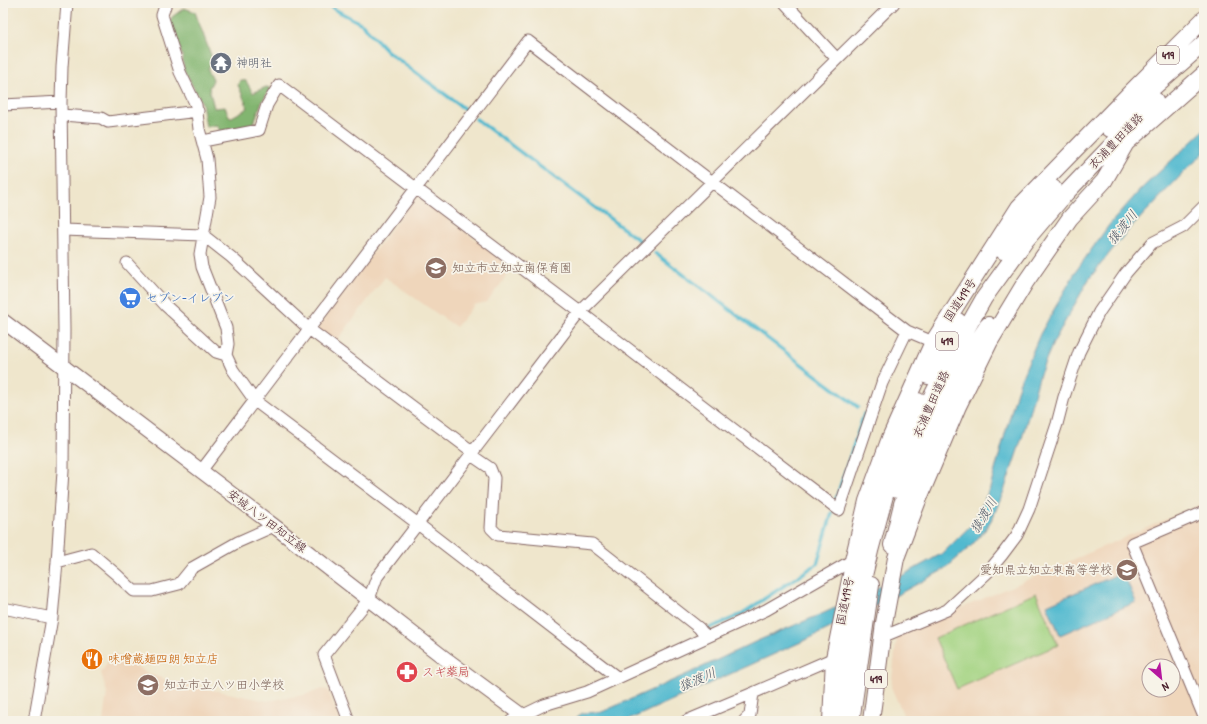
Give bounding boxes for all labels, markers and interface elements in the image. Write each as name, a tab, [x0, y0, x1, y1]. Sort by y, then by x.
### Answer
road number: 419	[1157, 46, 1179, 64]
temple icon: 神明社	[208, 50, 234, 76]
place label: 神明社	[236, 54, 272, 71]
street label: 衣浦豊田道路	[1085, 109, 1147, 172]
water label: 猿渡川	[1103, 206, 1141, 248]
school or university icon: 知立市立知立南保育園	[423, 255, 449, 281]
place label: 知立市立知立南保育園	[452, 259, 572, 276]
street label: 国道419号	[939, 274, 980, 325]
supermarket icon: セブン-イレブン	[117, 285, 143, 311]
place label: セブン-イレブン	[146, 289, 235, 306]
road number: 419	[936, 332, 958, 350]
street label: 衣浦豊田道路	[908, 367, 953, 440]
street label: 安城八ツ田知立線	[224, 485, 311, 556]
water label: 猿渡川	[965, 494, 1001, 536]
school or university icon: 愛知県立知立東高等学校	[1114, 557, 1140, 583]
place label: 愛知県立知立東高等学校	[980, 561, 1112, 578]
street label: 国道419号	[831, 575, 858, 627]
restaurant icon: 味噌蔵麺四朗 知立店	[79, 646, 105, 672]
place label: 味噌蔵麺四朗 知立店	[108, 650, 219, 667]
north arrow	[1141, 658, 1181, 698]
pharmacy icon: スギ薬局	[394, 659, 420, 685]
place label: スギ薬局	[422, 663, 470, 680]
water label: 猿渡川	[676, 663, 718, 695]
road number: 419	[865, 670, 887, 688]
school or university icon: 知立市立八ツ田小学校	[135, 672, 161, 698]
place label: 知立市立八ツ田小学校	[164, 676, 284, 693]
text: N	[1160, 679, 1172, 694]

